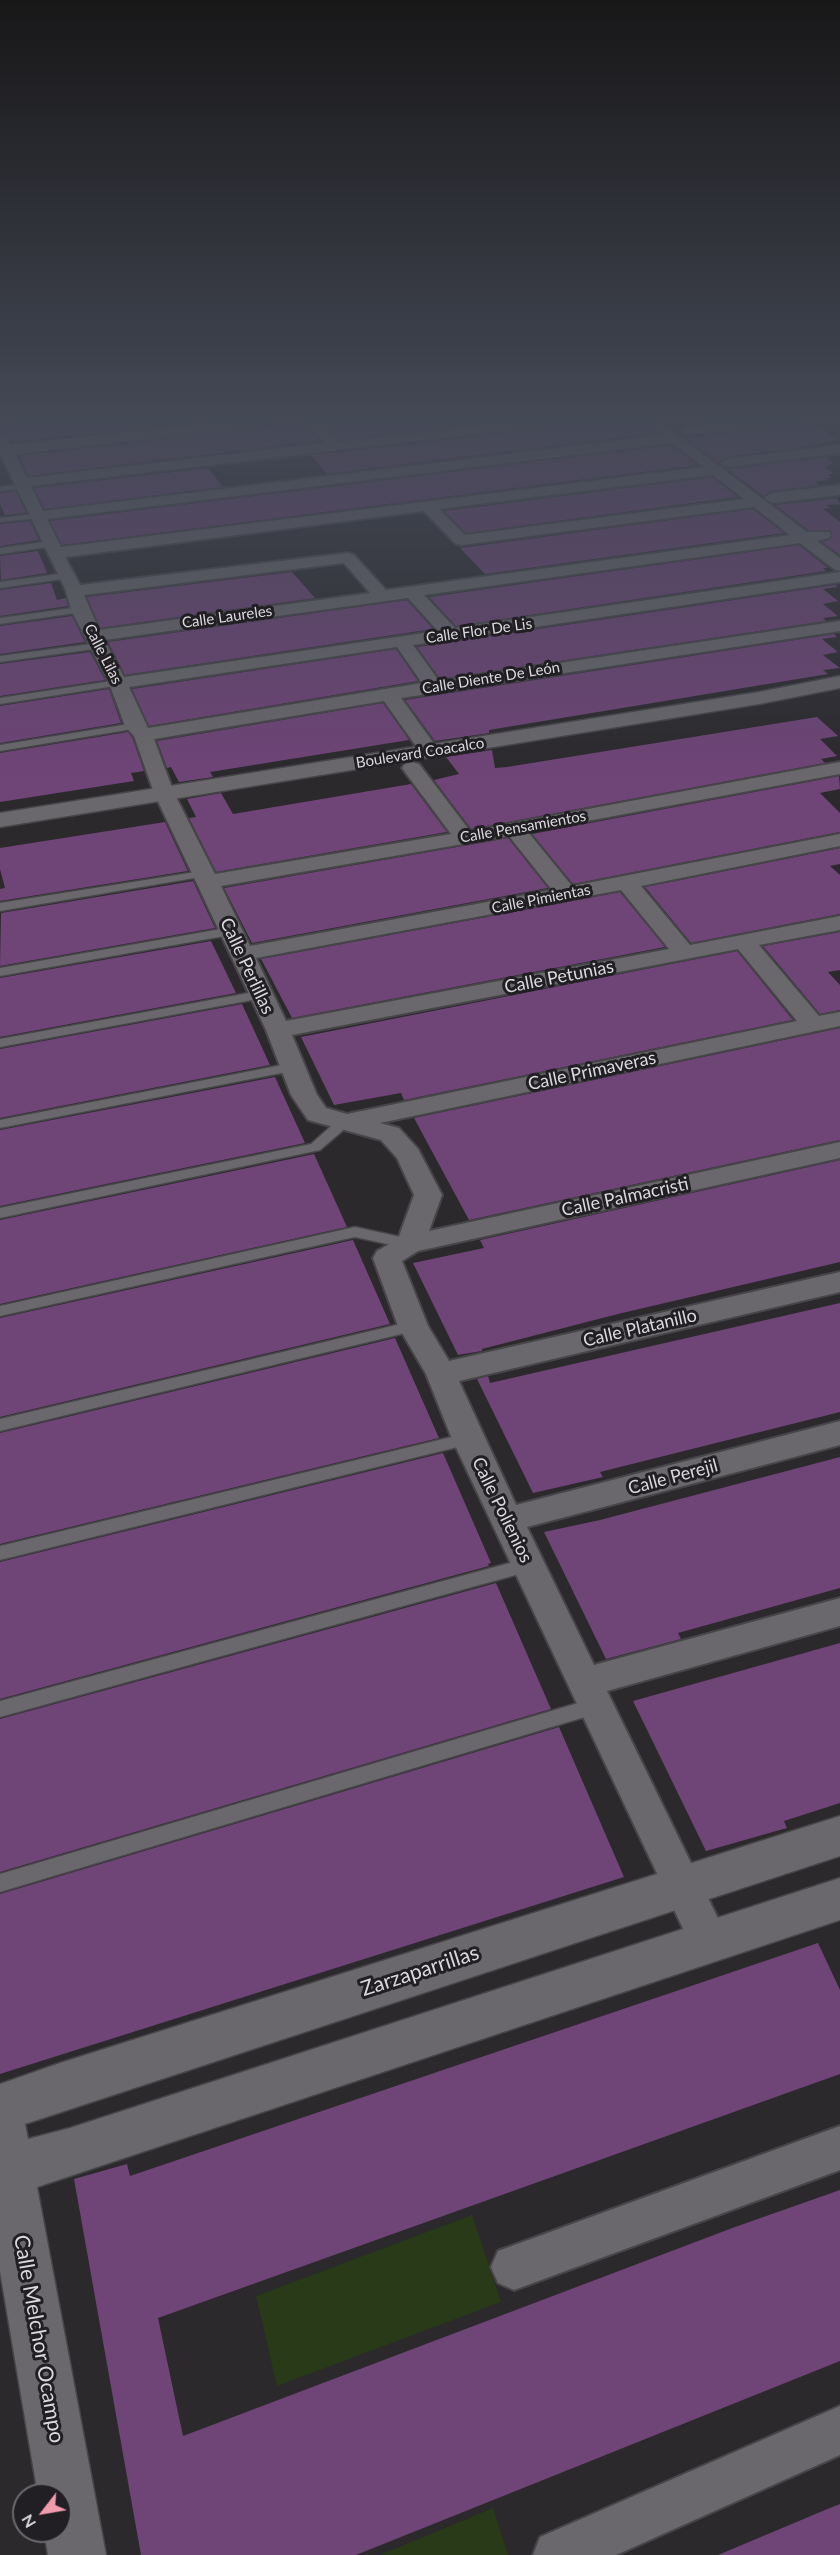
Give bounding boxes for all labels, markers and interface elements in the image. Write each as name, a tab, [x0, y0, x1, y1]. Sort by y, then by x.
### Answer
street label: Calle Laureles	[181, 602, 273, 632]
street label: Calle Flor De Lis	[425, 615, 533, 647]
street label: Calle Lilas	[80, 621, 126, 687]
street label: Calle Diente De León	[421, 658, 561, 698]
street label: Boulevard Coacalco	[355, 734, 485, 772]
street label: Calle Pensamientos	[459, 807, 587, 847]
street label: Calle Pimientas	[490, 881, 592, 917]
street label: Calle Perlillas	[215, 914, 279, 1018]
street label: Calle Petunias	[502, 956, 616, 998]
street label: Calle Primaveras	[526, 1047, 658, 1095]
street label: Calle Palmacristi	[559, 1173, 691, 1221]
street label: Calle Platanillo	[581, 1304, 699, 1352]
street label: Calle Polienios	[467, 1454, 537, 1566]
street label: Calle Perejil	[626, 1455, 720, 1499]
street label: Zarzaparrillas	[358, 1940, 482, 2002]
street label: Calle Melchor Ocampo	[8, 2233, 70, 2445]
north arrow	[12, 2483, 72, 2543]
text: N	[17, 2511, 39, 2532]

